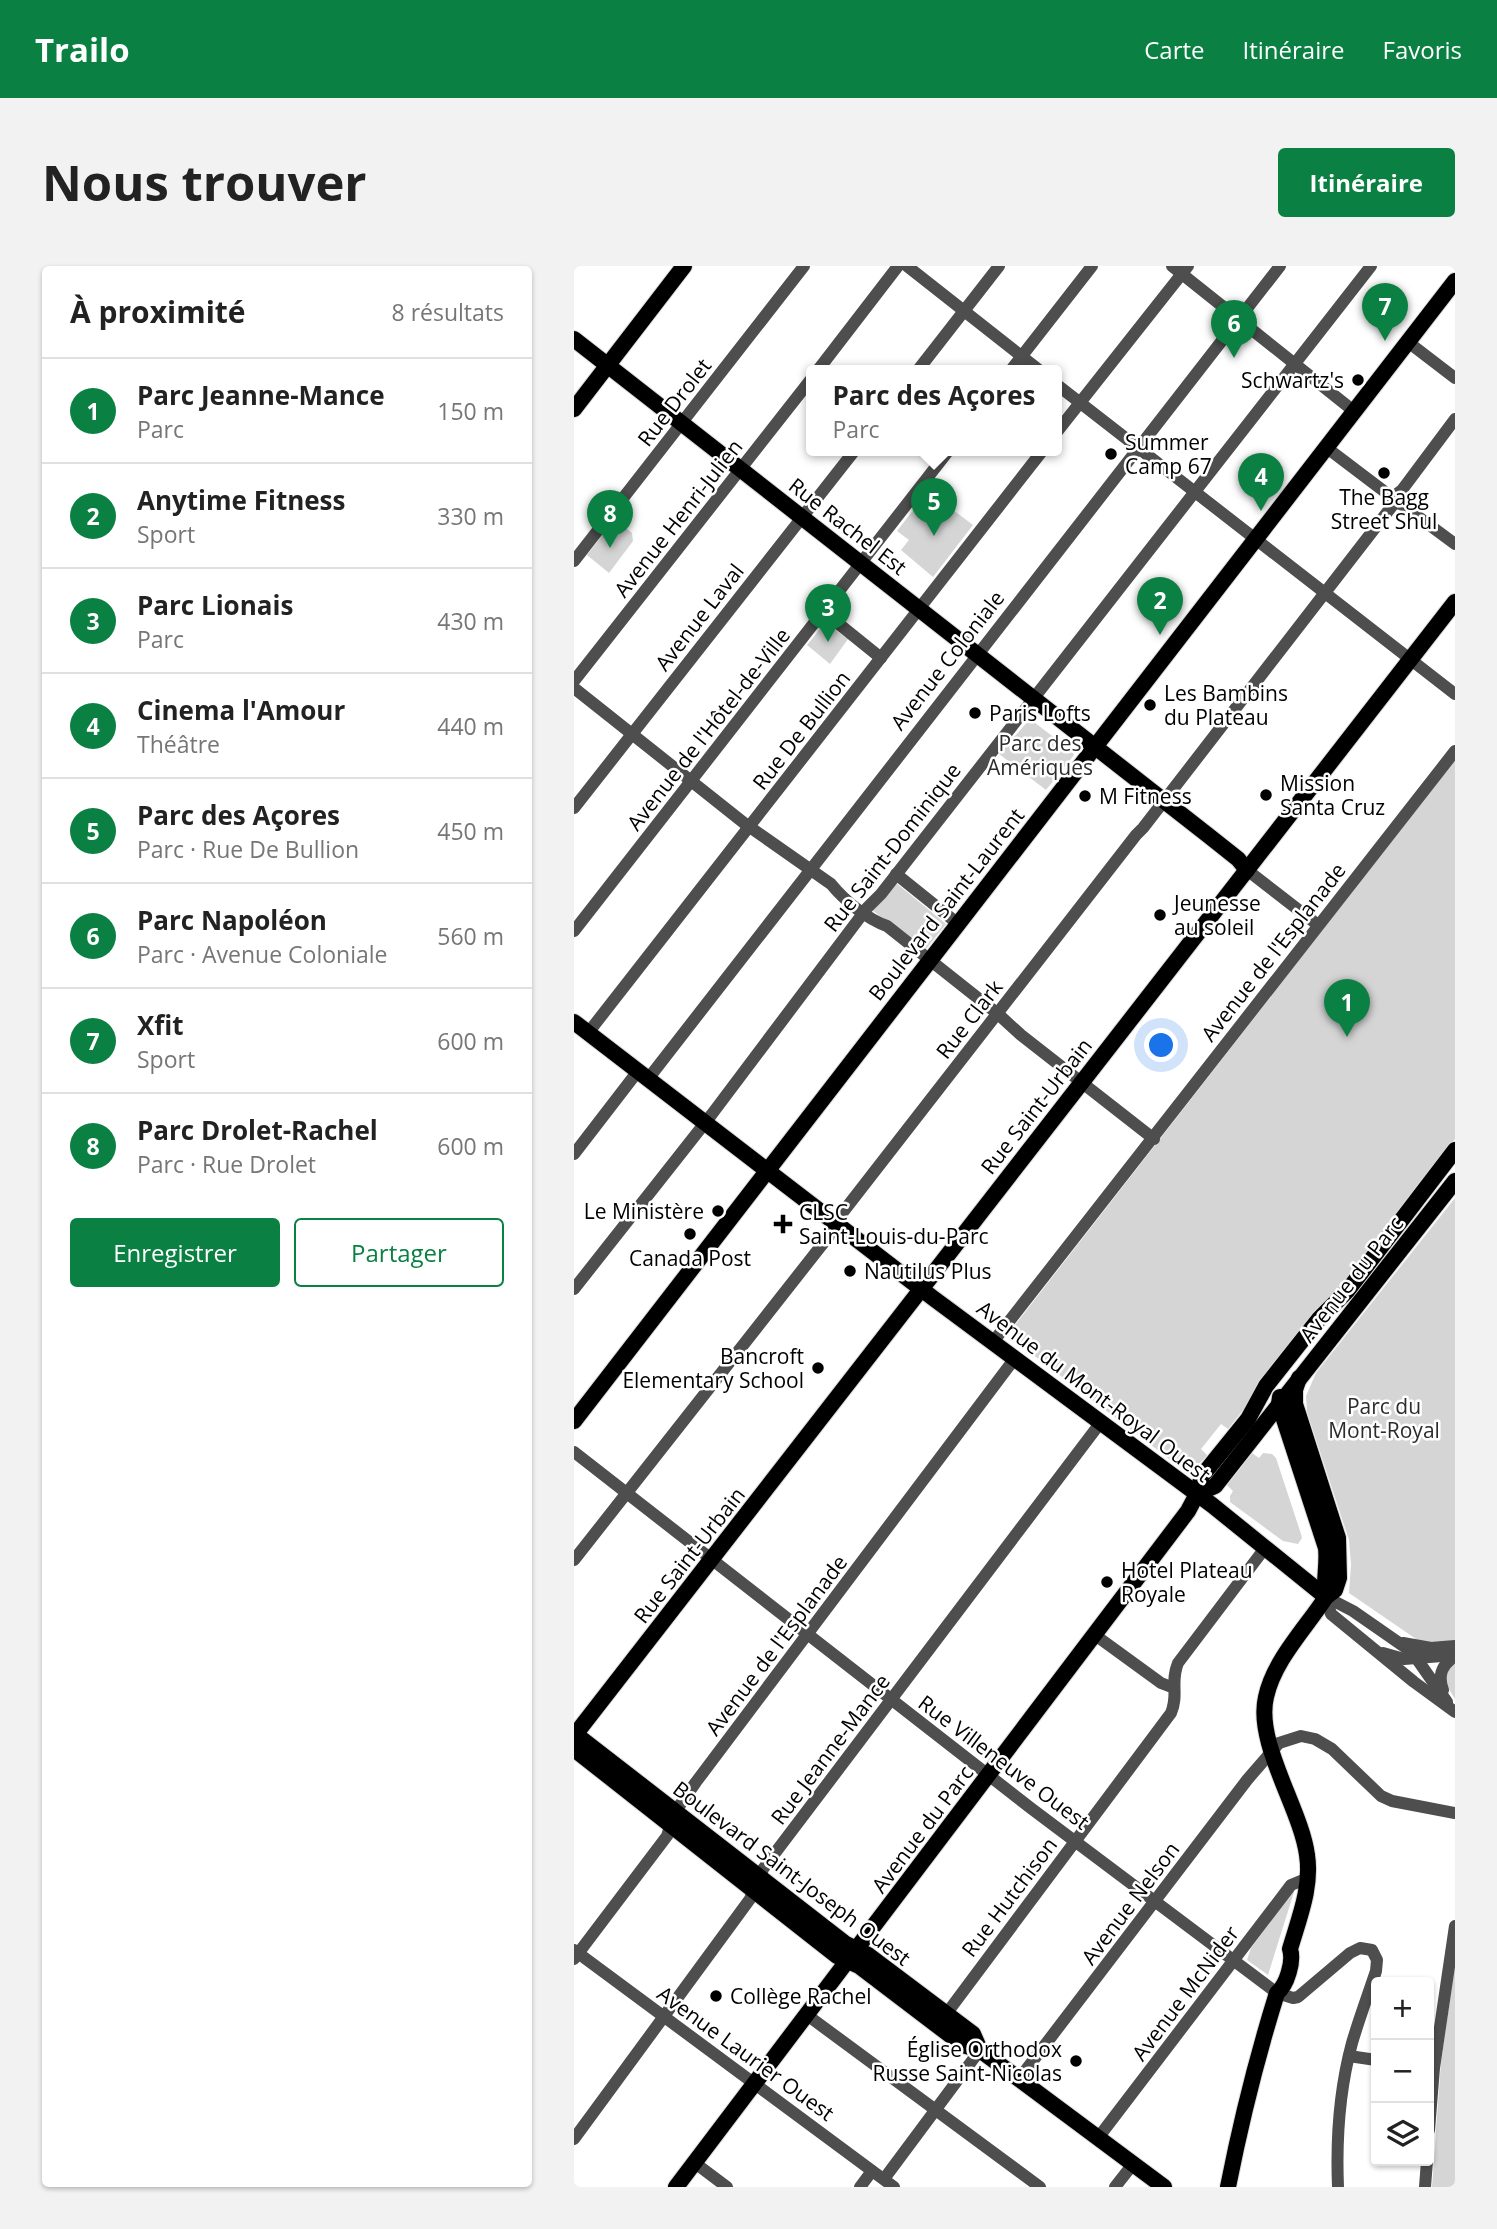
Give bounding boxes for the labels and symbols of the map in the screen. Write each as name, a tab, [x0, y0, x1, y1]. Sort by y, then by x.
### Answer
pin: 7	[1362, 283, 1408, 341]
pin: 6	[1211, 300, 1257, 358]
street label: Rue Drolet	[631, 352, 717, 452]
place label: Schwartz's	[1241, 366, 1344, 394]
marker: Schwartz's	[1350, 372, 1366, 388]
place label: Summer Camp 67	[1125, 428, 1212, 480]
street label: Avenue Henri-Julien	[608, 433, 748, 603]
marker: Summer Camp 67	[1103, 446, 1119, 462]
pin: 4	[1238, 453, 1284, 511]
marker: The Bagg Street Shul	[1376, 465, 1392, 481]
street label: Rue Rachel Est	[783, 471, 913, 581]
pin: 5	[911, 478, 957, 536]
place label: The Bagg Street Shul	[1331, 483, 1437, 535]
pin: 8	[587, 490, 633, 548]
street label: Avenue Laval	[648, 558, 750, 676]
pin: 2	[1137, 577, 1183, 635]
pin: 3	[805, 584, 851, 642]
street label: Avenue Coloniale	[884, 585, 1010, 735]
street label: Avenue de l'Hôtel-de-Ville	[620, 622, 796, 836]
street label: Rue De Bullion	[746, 665, 856, 795]
place label: Les Bambins du Plateau	[1164, 679, 1288, 731]
marker: Les Bambins du Plateau	[1142, 697, 1158, 713]
place label: Paris Lofts	[989, 699, 1091, 727]
marker: Paris Lofts	[967, 705, 983, 721]
park label: Parc des Amériques	[987, 729, 1093, 781]
street label: Rue Saint-Dominique	[817, 757, 967, 937]
place label: Mission Santa Cruz	[1280, 769, 1385, 821]
place label: M Fitness	[1099, 782, 1192, 810]
marker: Mission Santa Cruz	[1258, 787, 1274, 803]
marker: M Fitness	[1077, 788, 1093, 804]
street label: Boulevard Saint-Laurent	[862, 802, 1030, 1006]
street label: Avenue de l'Esplanade	[1194, 857, 1352, 1047]
place label: Jeunesse au soleil	[1172, 889, 1261, 941]
marker: Jeunesse au soleil	[1152, 907, 1168, 923]
street label: Rue Clark	[929, 974, 1009, 1064]
pin: 1	[1324, 979, 1370, 1037]
your location	[1144, 1028, 1178, 1062]
street label: Rue Saint-Urbain	[974, 1032, 1098, 1180]
place label: Le Ministère	[584, 1197, 704, 1225]
place label: CLSC Saint-Louis-du-Parc	[799, 1198, 989, 1250]
marker: Le Ministère	[710, 1203, 726, 1219]
street label: Avenue du Parc	[1293, 1210, 1409, 1348]
marker: CLSC Saint-Louis-du-Parc	[773, 1214, 793, 1234]
marker: Canada Post	[682, 1226, 698, 1242]
place label: Canada Post	[629, 1244, 751, 1272]
place label: Nautilus Plus	[864, 1257, 992, 1285]
marker: Nautilus Plus	[842, 1263, 858, 1279]
street label: Avenue du Mont-Royal Ouest	[972, 1294, 1216, 1488]
place label: Bancroft Elementary School	[622, 1342, 804, 1394]
marker: Bancroft Elementary School	[810, 1360, 826, 1376]
park label: Parc du Mont-Royal	[1328, 1392, 1440, 1444]
street label: Rue Saint-Urbain	[627, 1481, 751, 1629]
street label: Avenue de l'Esplanade	[699, 1549, 853, 1741]
place label: Hotel Plateau Royale	[1121, 1556, 1253, 1608]
marker: Hotel Plateau Royale	[1099, 1574, 1115, 1590]
street label: Rue Jeanne-Mance	[764, 1668, 896, 1830]
street label: Rue Villeneuve Ouest	[913, 1689, 1095, 1835]
street label: Avenue du Parc	[865, 1760, 979, 1898]
street label: Boulevard Saint-Joseph Ouest	[668, 1774, 916, 1972]
street label: Rue Hutchison	[955, 1832, 1063, 1962]
street label: Avenue Nelson	[1075, 1836, 1185, 1970]
street label: Avenue McNider	[1125, 1920, 1245, 2066]
street label: Avenue Laurier Ouest	[652, 1979, 840, 2127]
place label: Collège Rachel	[730, 1982, 872, 2010]
marker: Collège Rachel	[708, 1988, 724, 2004]
place label: Église Orthodox Russe Saint-Nicolas	[873, 2035, 1062, 2087]
marker: Église Orthodox Russe Saint-Nicolas	[1068, 2053, 1084, 2069]

